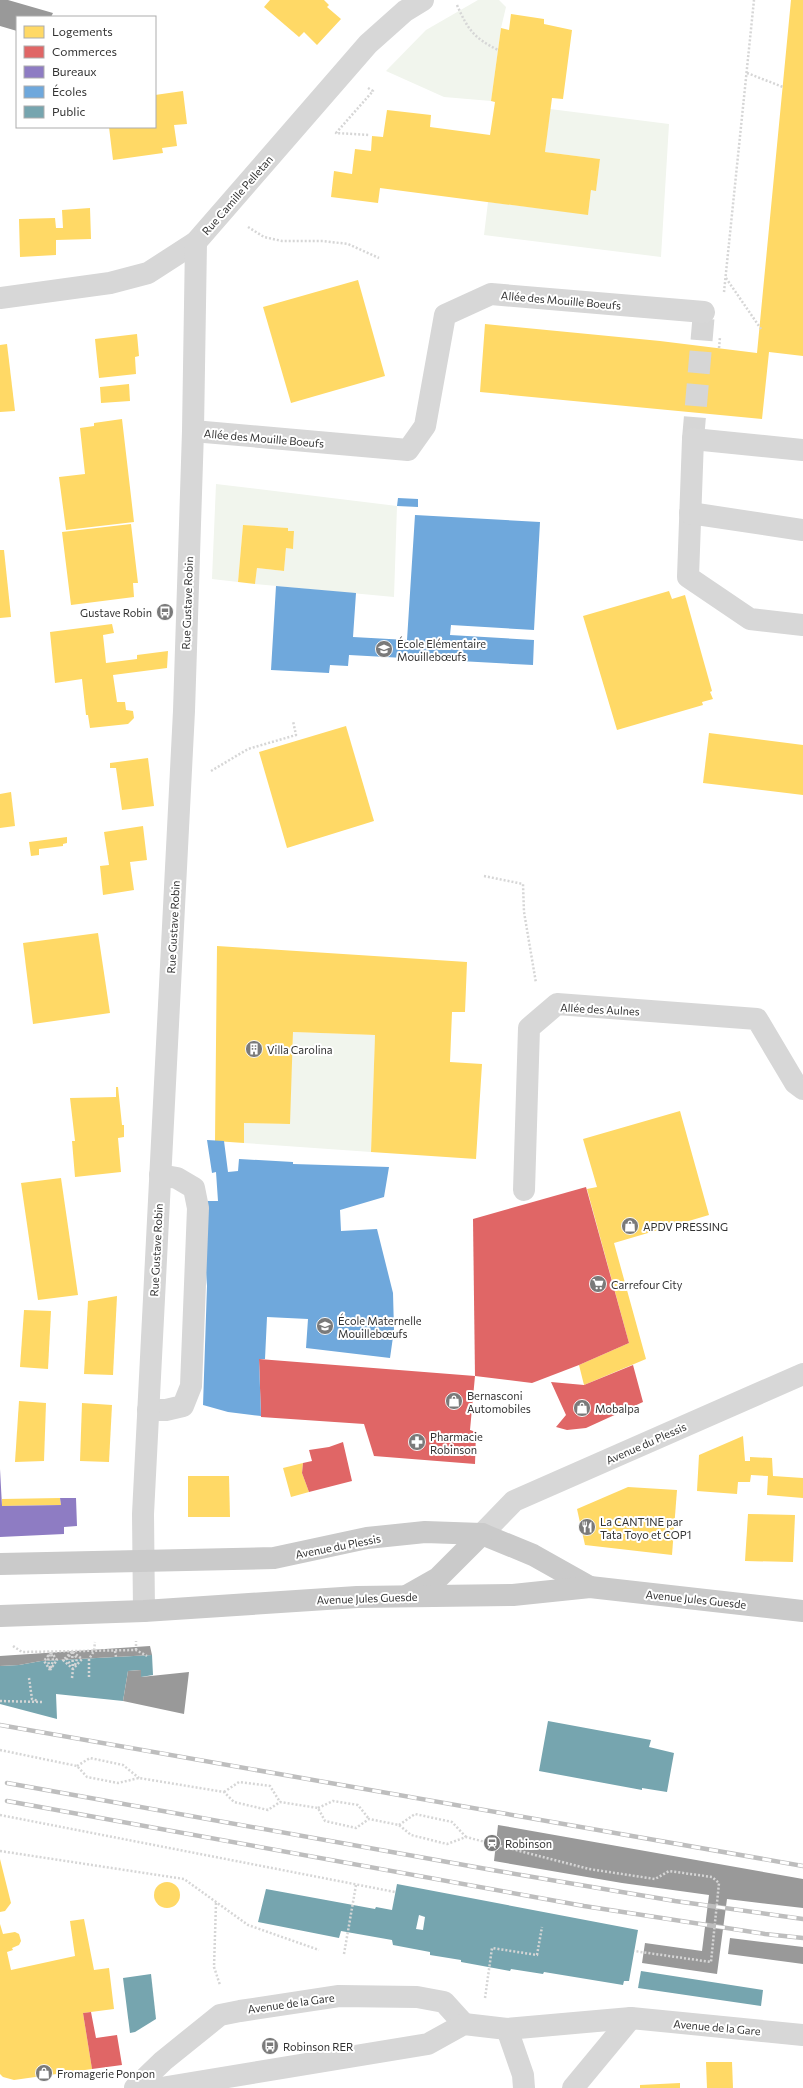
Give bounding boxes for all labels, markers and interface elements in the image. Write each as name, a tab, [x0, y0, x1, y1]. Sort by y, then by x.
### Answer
legend	[16, 16, 156, 128]
text: Logements	[52, 24, 113, 38]
text: Commerces	[52, 44, 117, 58]
text: Bureaux	[52, 64, 97, 78]
text: Écoles	[52, 84, 87, 98]
text: Public	[52, 104, 85, 118]
street label: Rue Camille Pelletan	[199, 153, 275, 237]
street label: Allée des Mouille Boeufs	[500, 288, 622, 312]
street label: Allée des Mouille Boeufs	[203, 426, 325, 450]
street label: Rue Gustave Robin	[179, 556, 195, 650]
bus stop icon: Gustave Robin	[155, 602, 175, 622]
place label: Gustave Robin	[80, 606, 152, 619]
place label: École Elémentaire Mouillebœufs	[397, 636, 486, 663]
school or university icon: École Elémentaire Mouillebœufs	[374, 639, 394, 659]
street label: Rue Gustave Robin	[164, 880, 182, 974]
street label: Allée des Aulnes	[560, 1000, 640, 1018]
building icon: Villa Carolina	[244, 1039, 264, 1059]
place label: Villa Carolina	[267, 1043, 333, 1056]
street label: Rue Gustave Robin	[147, 1203, 165, 1297]
shop icon: APDV PRESSING	[620, 1216, 640, 1236]
place label: APDV PRESSING	[643, 1220, 728, 1233]
supermarket icon: Carrefour City	[588, 1274, 608, 1294]
place label: Carrefour City	[611, 1278, 683, 1291]
place label: École Maternelle Mouillebœufs	[338, 1313, 422, 1340]
school or university icon: École Maternelle Mouillebœufs	[315, 1316, 335, 1336]
place label: Bernasconi Automobiles	[467, 1389, 531, 1415]
shop icon: Bernasconi Automobiles	[444, 1391, 464, 1411]
shop icon: Mobalpa	[572, 1398, 592, 1418]
place label: Mobalpa	[595, 1402, 639, 1415]
street label: Avenue du Plessis	[604, 1419, 688, 1467]
place label: Pharmacie Robinson	[430, 1430, 483, 1456]
pharmacy icon: Pharmacie Robinson	[407, 1432, 427, 1452]
place label: La CANT1NE par Tata Toyo et COP1	[600, 1515, 691, 1541]
restaurant icon: La CANT1NE par Tata Toyo et COP1	[577, 1517, 597, 1537]
street label: Avenue du Plessis	[294, 1531, 382, 1561]
street label: Avenue Jules Guesde	[645, 1587, 747, 1612]
street label: Avenue Jules Guesde	[316, 1590, 418, 1607]
station icon: Robinson	[482, 1833, 502, 1853]
place label: Robinson	[505, 1837, 552, 1850]
street label: Avenue de la Gare	[247, 1990, 335, 2016]
street label: Avenue de la Gare	[673, 2017, 761, 2037]
bus stop icon: Robinson RER	[260, 2036, 280, 2056]
place label: Robinson RER	[283, 2040, 354, 2053]
shop icon: Fromagerie Ponpon	[34, 2063, 54, 2083]
place label: Fromagerie Ponpon	[57, 2067, 155, 2080]

